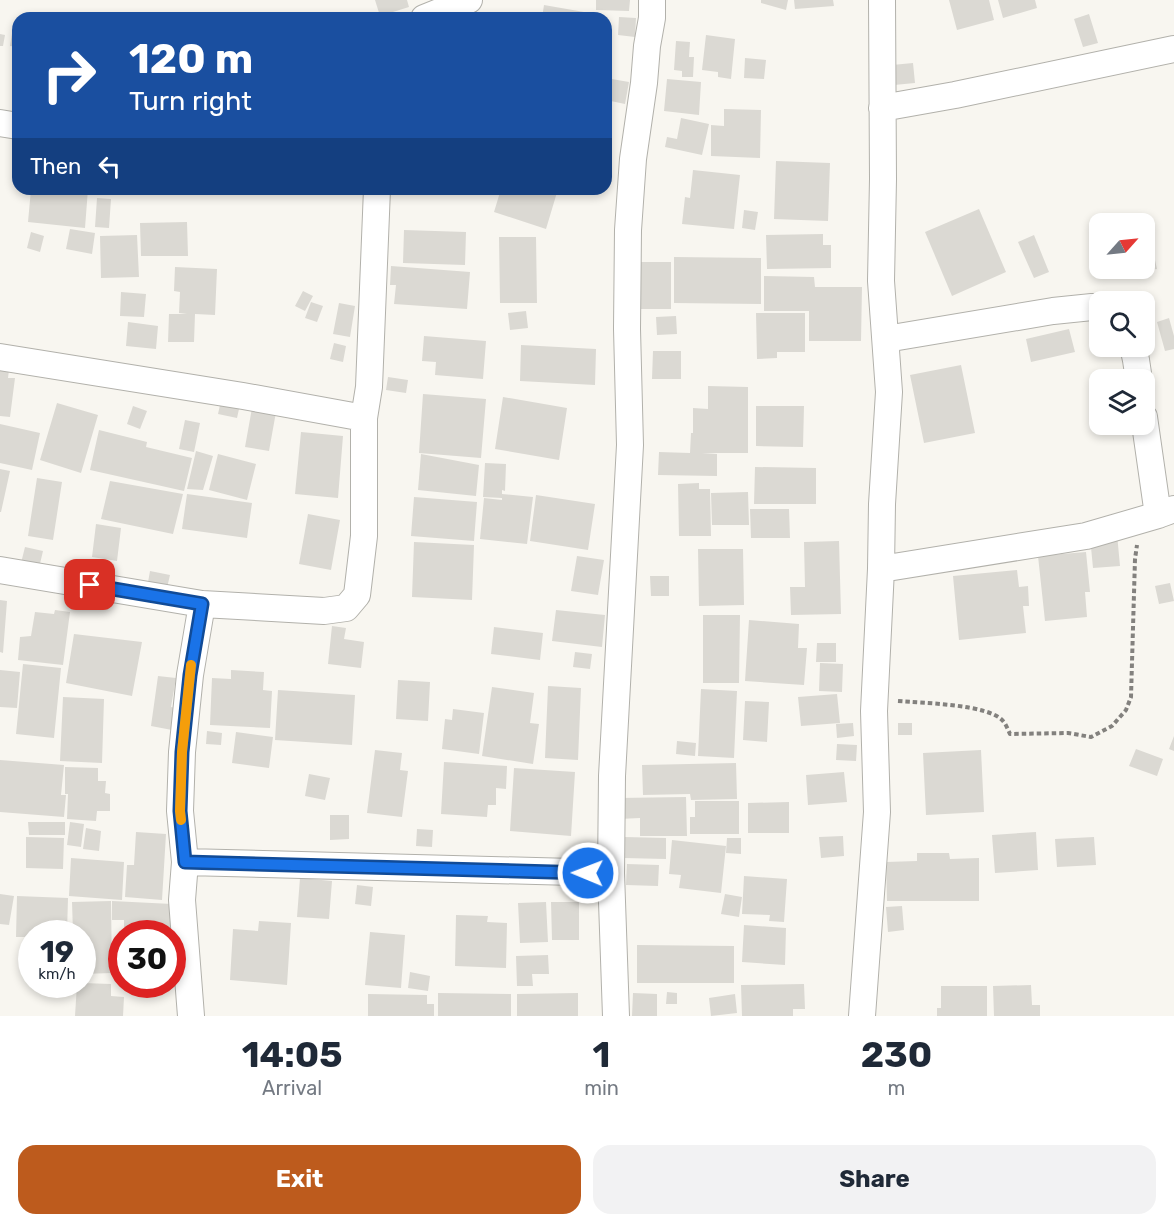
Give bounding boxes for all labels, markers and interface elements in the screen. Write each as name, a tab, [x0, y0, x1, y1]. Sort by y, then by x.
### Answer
text: 120 m	[129, 34, 253, 84]
icon: right	[30, 36, 108, 114]
text: Turn right	[129, 85, 252, 117]
icon: left	[93, 150, 126, 183]
text: Then	[30, 153, 81, 180]
north arrow	[1089, 213, 1155, 279]
map controls	[1089, 213, 1155, 435]
button: search	[1089, 291, 1155, 357]
button: layers	[1089, 369, 1155, 435]
pin	[64, 559, 115, 610]
icon: arrive	[73, 568, 106, 601]
position arrow	[556, 841, 620, 905]
speed limit sign: 30	[108, 920, 186, 998]
text: 19	[40, 934, 74, 970]
text: km/h	[38, 965, 76, 983]
text: 14:05	[242, 1033, 342, 1076]
text: 1	[593, 1033, 611, 1076]
text: 230	[861, 1033, 932, 1076]
text: Arrival	[262, 1076, 322, 1100]
text: min	[584, 1076, 619, 1100]
text: m	[888, 1076, 905, 1100]
button: Exit	[18, 1145, 581, 1214]
button: Share	[593, 1145, 1156, 1214]

